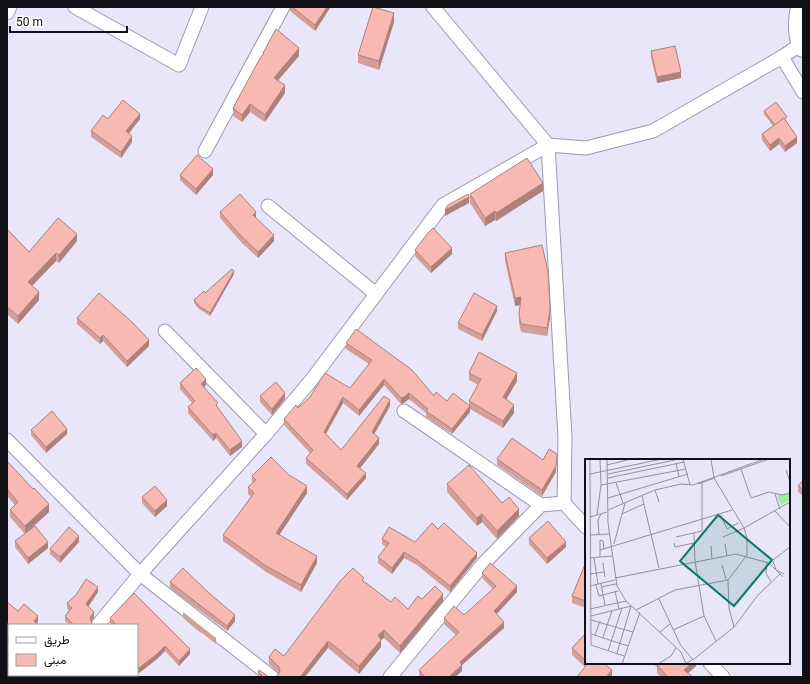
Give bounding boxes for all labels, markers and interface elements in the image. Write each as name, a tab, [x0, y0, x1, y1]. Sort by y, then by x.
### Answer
scale bar	[10, 8, 127, 34]
text: 50 m	[16, 15, 43, 29]
inset map	[585, 459, 790, 664]
legend	[8, 624, 138, 676]
text: طريق	[44, 633, 70, 648]
text: مبنى	[44, 653, 66, 668]

